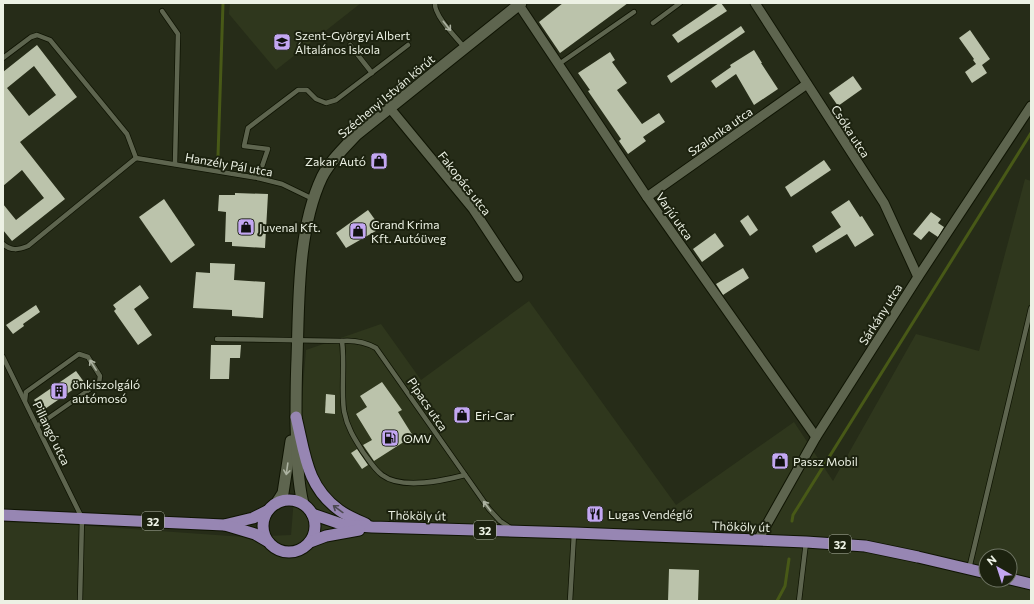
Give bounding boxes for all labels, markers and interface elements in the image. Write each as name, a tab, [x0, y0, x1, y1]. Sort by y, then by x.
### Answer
one-way arrow	[443, 21, 452, 32]
place label: Szent-Györgyi Albert Általános Iskola	[295, 28, 410, 56]
school or university icon: Szent-Györgyi Albert Általános Iskola	[272, 32, 292, 52]
street label: Széchenyi István körút	[335, 51, 437, 140]
street label: Csóka utca	[829, 102, 873, 160]
street label: Szalonka utca	[685, 104, 755, 158]
street label: Fakopács utca	[436, 148, 494, 218]
street label: Hanzély Pál utca	[184, 149, 274, 179]
shop icon: Zakar Autó	[369, 151, 389, 171]
place label: Zakar Autó	[305, 154, 366, 168]
street label: Varjú utca	[654, 190, 696, 242]
shop icon: Juvenal Kft.	[236, 217, 256, 237]
place label: Grand Krima Kft. Autóüveg	[371, 217, 447, 245]
place label: Juvenal Kft.	[259, 220, 321, 235]
shop icon: Grand Krima Kft. Autóüveg	[348, 221, 368, 241]
street label: Sárkány utca	[856, 281, 904, 347]
one-way arrow	[89, 359, 97, 371]
street label: Pipacs utca	[405, 375, 451, 433]
place label: önkiszolgáló autómosó	[72, 377, 140, 405]
building icon: önkiszolgáló autómosó	[49, 381, 69, 401]
street label: Pillangó utca	[30, 399, 74, 467]
shop icon: Eri-Car	[452, 405, 472, 425]
place label: Eri-Car	[475, 408, 515, 422]
fuel station icon: OMV	[380, 428, 400, 448]
place label: OMV	[403, 431, 432, 445]
shop icon: Passz Mobil	[770, 451, 790, 471]
place label: Passz Mobil	[793, 454, 858, 468]
one-way arrow	[283, 462, 291, 475]
one-way arrow	[483, 501, 491, 512]
restaurant icon: Lugas Vendéglő	[585, 504, 605, 524]
one-way arrow	[332, 505, 343, 513]
street label: Thököly út	[388, 507, 446, 523]
place label: Lugas Vendéglő	[608, 507, 693, 521]
road number: 32	[142, 512, 164, 530]
street label: Thököly út	[712, 518, 770, 534]
road number: 32	[474, 521, 496, 539]
road number: 32	[829, 535, 851, 553]
north arrow	[978, 548, 1018, 588]
text: N	[984, 552, 999, 567]

